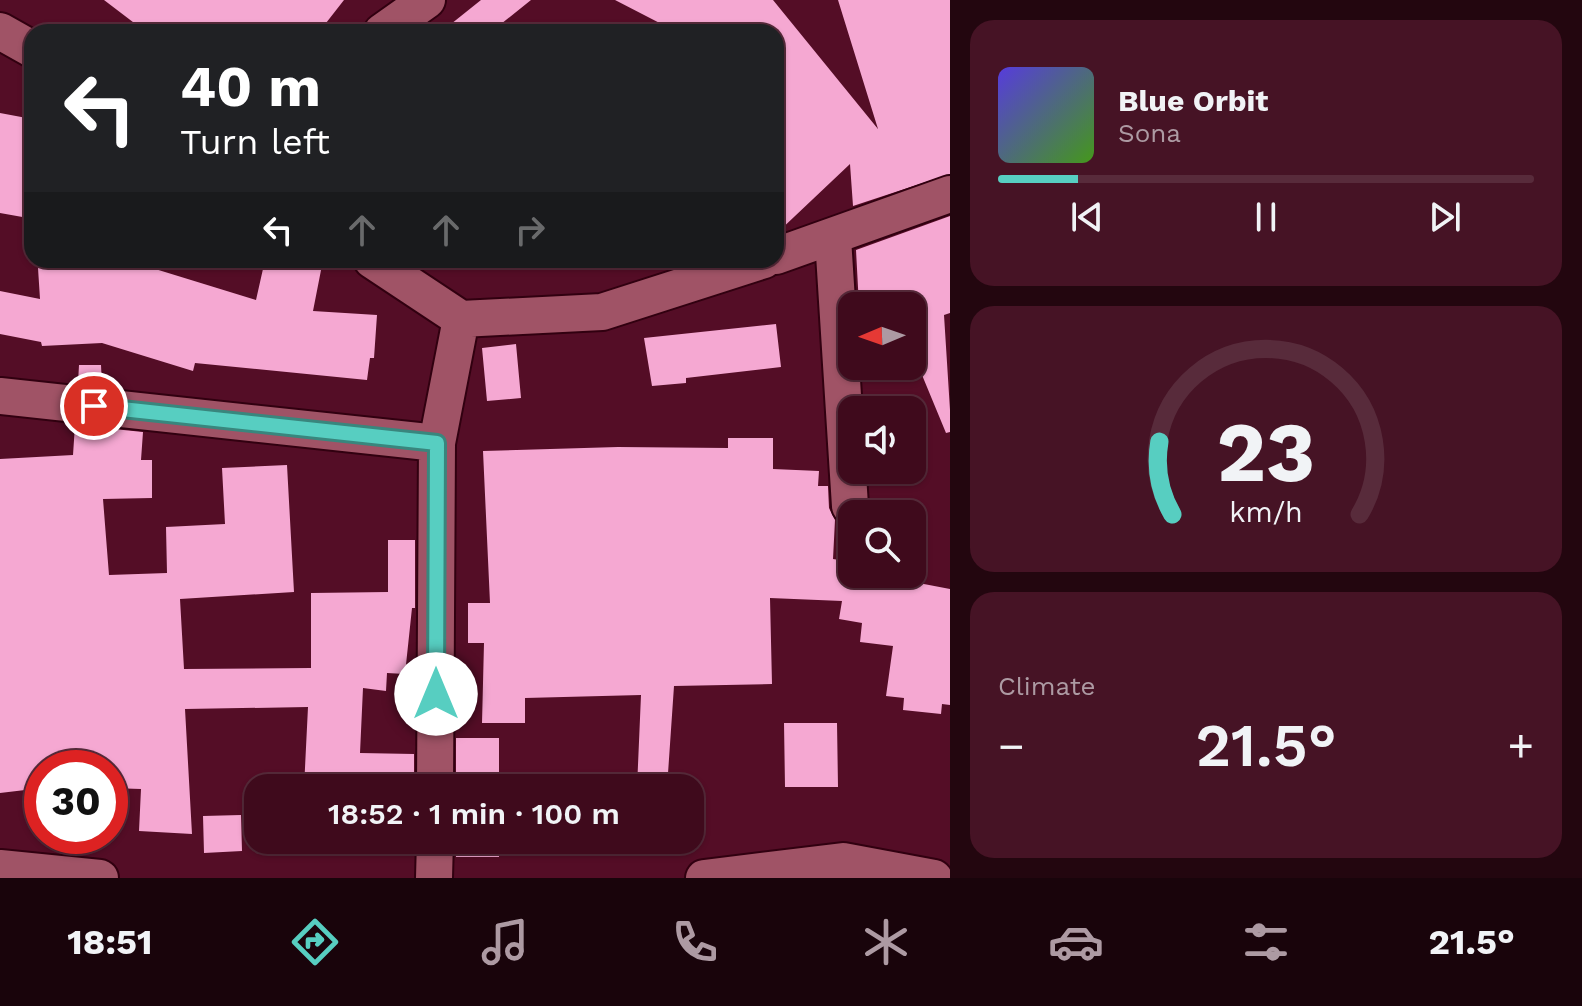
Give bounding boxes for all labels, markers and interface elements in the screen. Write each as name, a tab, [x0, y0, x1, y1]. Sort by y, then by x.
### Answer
text: 40 m	[180, 54, 321, 120]
icon: left	[48, 56, 152, 160]
text: Blue Orbit	[1118, 83, 1268, 118]
text: Sona	[1118, 118, 1181, 148]
text: Turn left	[180, 121, 330, 163]
icon: previous	[1065, 195, 1109, 239]
icon: pause	[1244, 195, 1288, 239]
icon: next	[1423, 195, 1467, 239]
icon: left	[256, 208, 300, 252]
icon: ahead	[340, 208, 384, 252]
icon: ahead	[424, 208, 468, 252]
icon: right	[508, 208, 552, 252]
north arrow	[838, 292, 926, 380]
map controls	[838, 292, 926, 588]
pin	[60, 372, 128, 440]
icon: arrive	[72, 384, 116, 428]
button: sound	[838, 396, 926, 484]
text: 23	[1217, 404, 1315, 501]
text: km/h	[1229, 495, 1303, 529]
button: search	[838, 500, 926, 588]
position arrow	[394, 652, 478, 736]
text: Climate	[998, 671, 1096, 701]
text: 21.5°	[1195, 710, 1337, 781]
text: −	[998, 720, 1025, 772]
text: +	[1507, 720, 1534, 772]
speed limit sign: 30	[24, 750, 128, 854]
text: 18:52 · 1 min · 100 m	[328, 796, 620, 831]
icon: directions	[287, 914, 343, 970]
icon: music	[477, 914, 533, 970]
icon: phone	[667, 914, 723, 970]
icon: climate	[858, 914, 914, 970]
icon: car	[1048, 914, 1104, 970]
icon: filters	[1238, 914, 1294, 970]
text: 18:51	[67, 921, 153, 963]
text: 21.5°	[1429, 921, 1515, 963]

